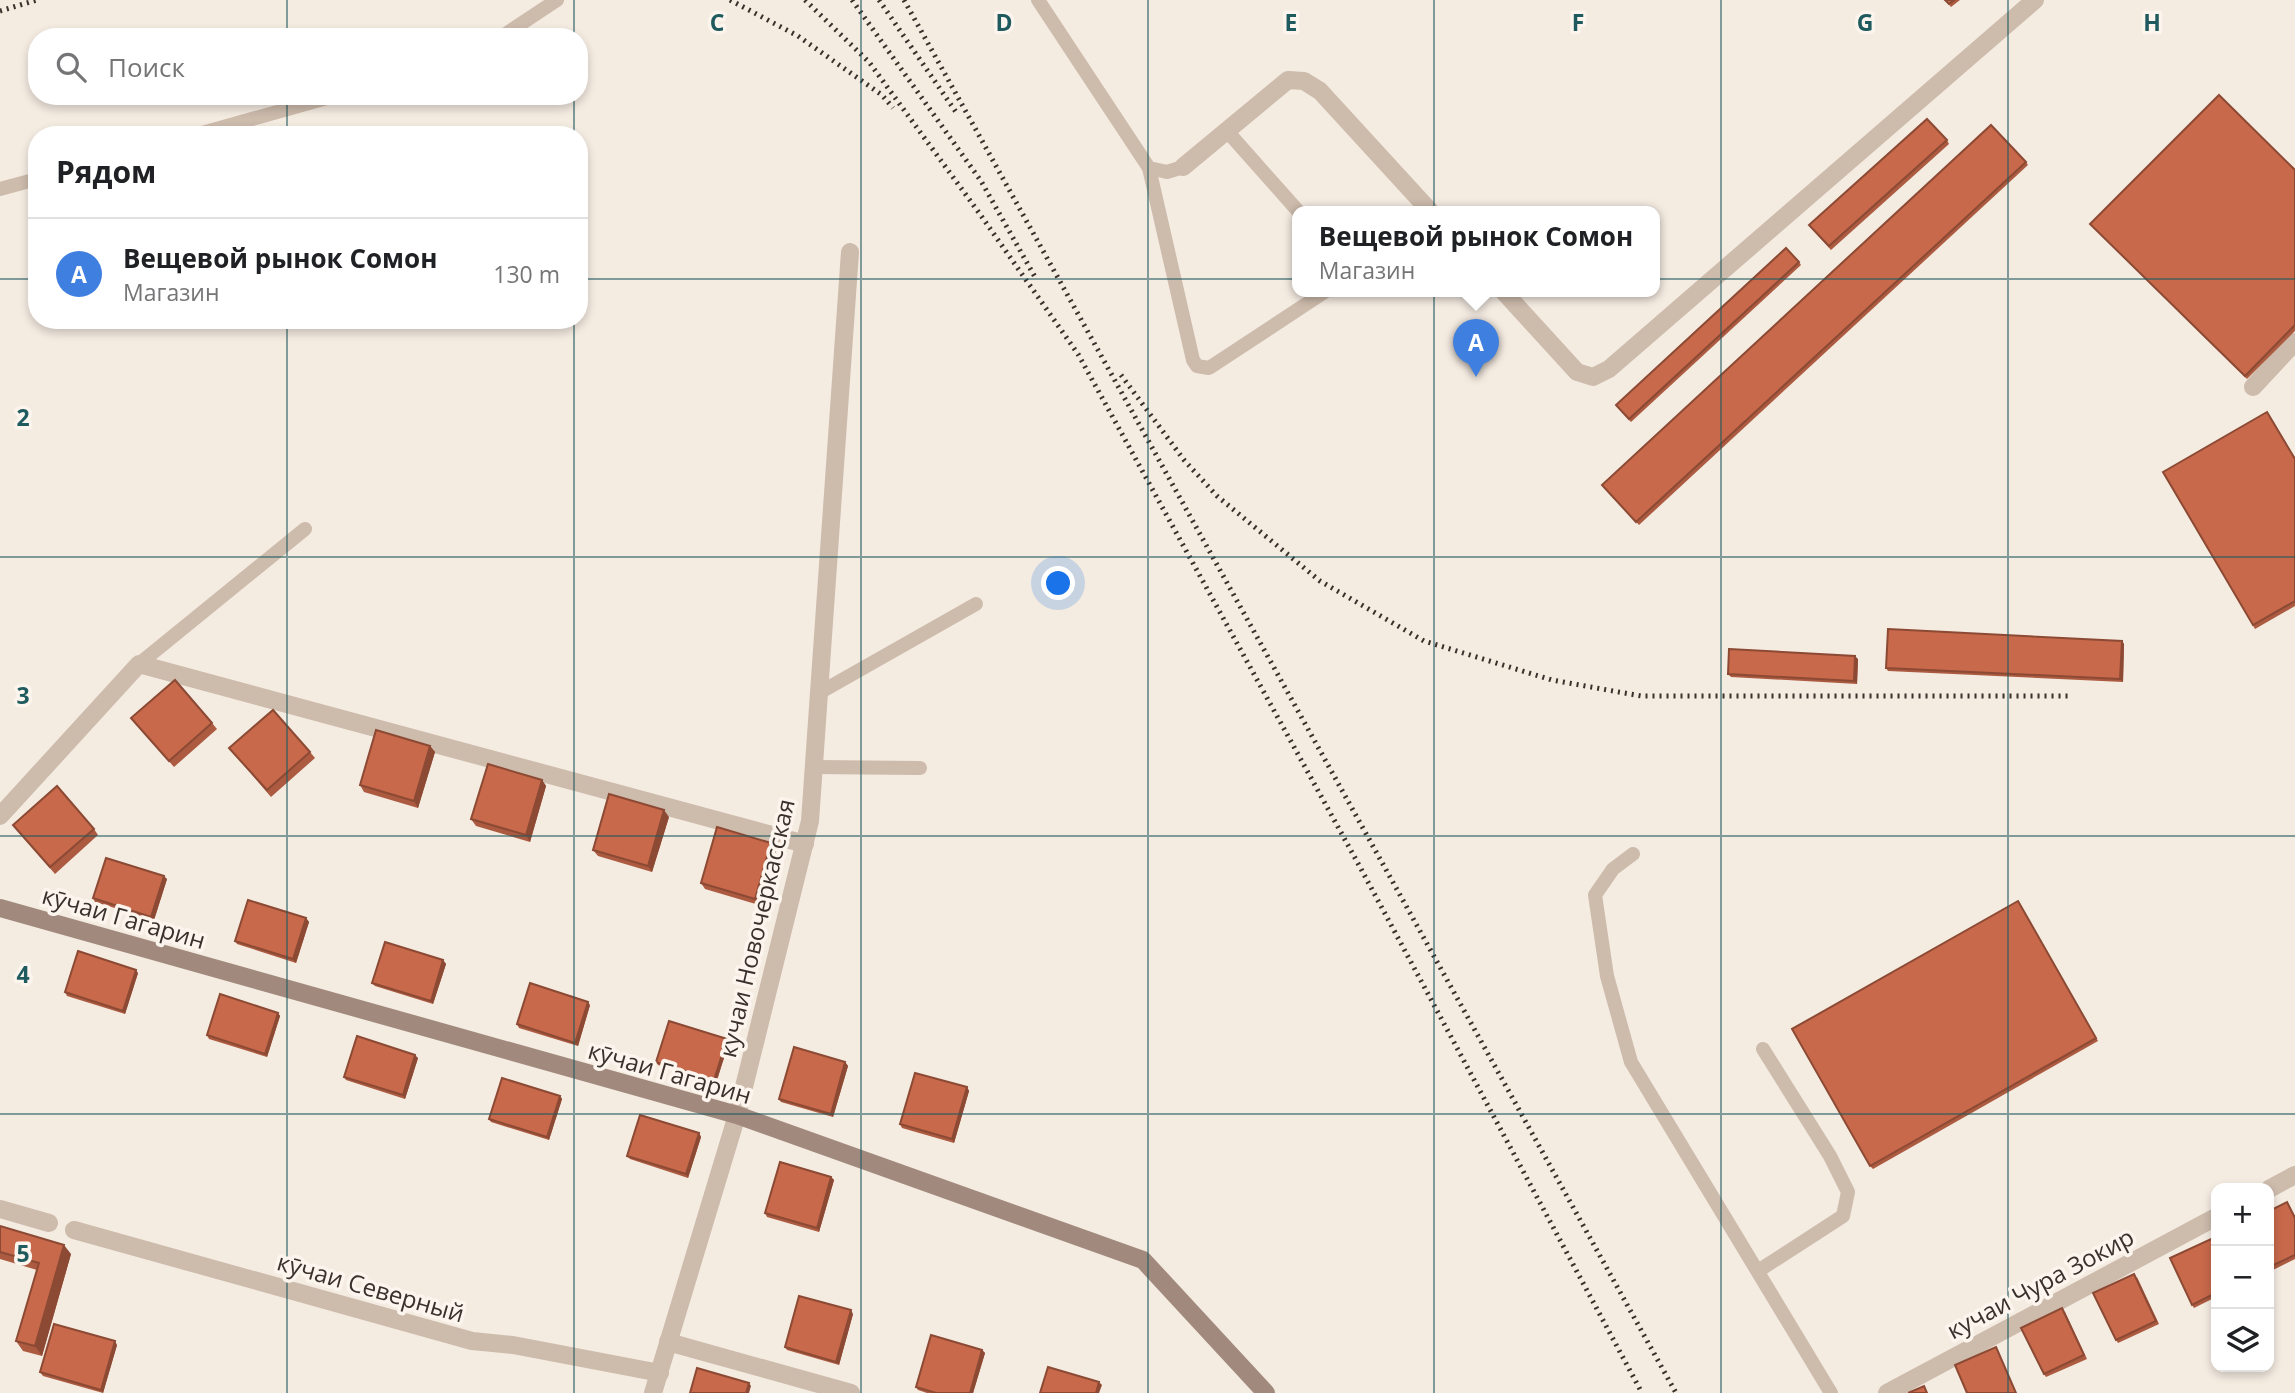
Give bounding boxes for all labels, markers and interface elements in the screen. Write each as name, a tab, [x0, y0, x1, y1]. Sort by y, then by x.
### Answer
text: C	[710, 6, 724, 38]
text: D	[995, 6, 1013, 38]
text: E	[1285, 6, 1297, 38]
text: F	[1572, 6, 1584, 38]
text: G	[1857, 6, 1873, 38]
text: H	[2143, 6, 2161, 38]
search box	[28, 28, 588, 105]
icon: search	[52, 48, 90, 86]
text: Поиск	[108, 49, 185, 85]
text: Рядом	[56, 151, 156, 192]
popup	[1292, 206, 1660, 297]
text: Вещевой рынок Сомон	[1319, 218, 1633, 254]
text: Вещевой рынок Сомон	[123, 240, 437, 276]
text: Магазин	[1319, 254, 1415, 286]
text: A	[71, 258, 87, 290]
text: 130 m	[493, 258, 560, 290]
text: Магазин	[123, 276, 219, 308]
pin: A	[1453, 319, 1499, 377]
text: 2	[16, 401, 30, 433]
your location	[1041, 566, 1075, 600]
text: 3	[16, 679, 30, 711]
street label: кучаи Новочеркасская	[710, 795, 802, 1061]
street label: кӯчаи Гагарин	[38, 878, 210, 956]
text: 4	[16, 958, 30, 990]
street label: кӯчаи Гагарин	[584, 1033, 756, 1111]
map controls	[2211, 1183, 2274, 1372]
button: +	[2211, 1183, 2274, 1246]
street label: кучаи Чура Зокир	[1941, 1220, 2139, 1346]
text: 5	[16, 1237, 30, 1269]
street label: кӯчаи Северный	[274, 1245, 468, 1329]
button: −	[2211, 1246, 2274, 1309]
button: layers	[2211, 1309, 2274, 1372]

